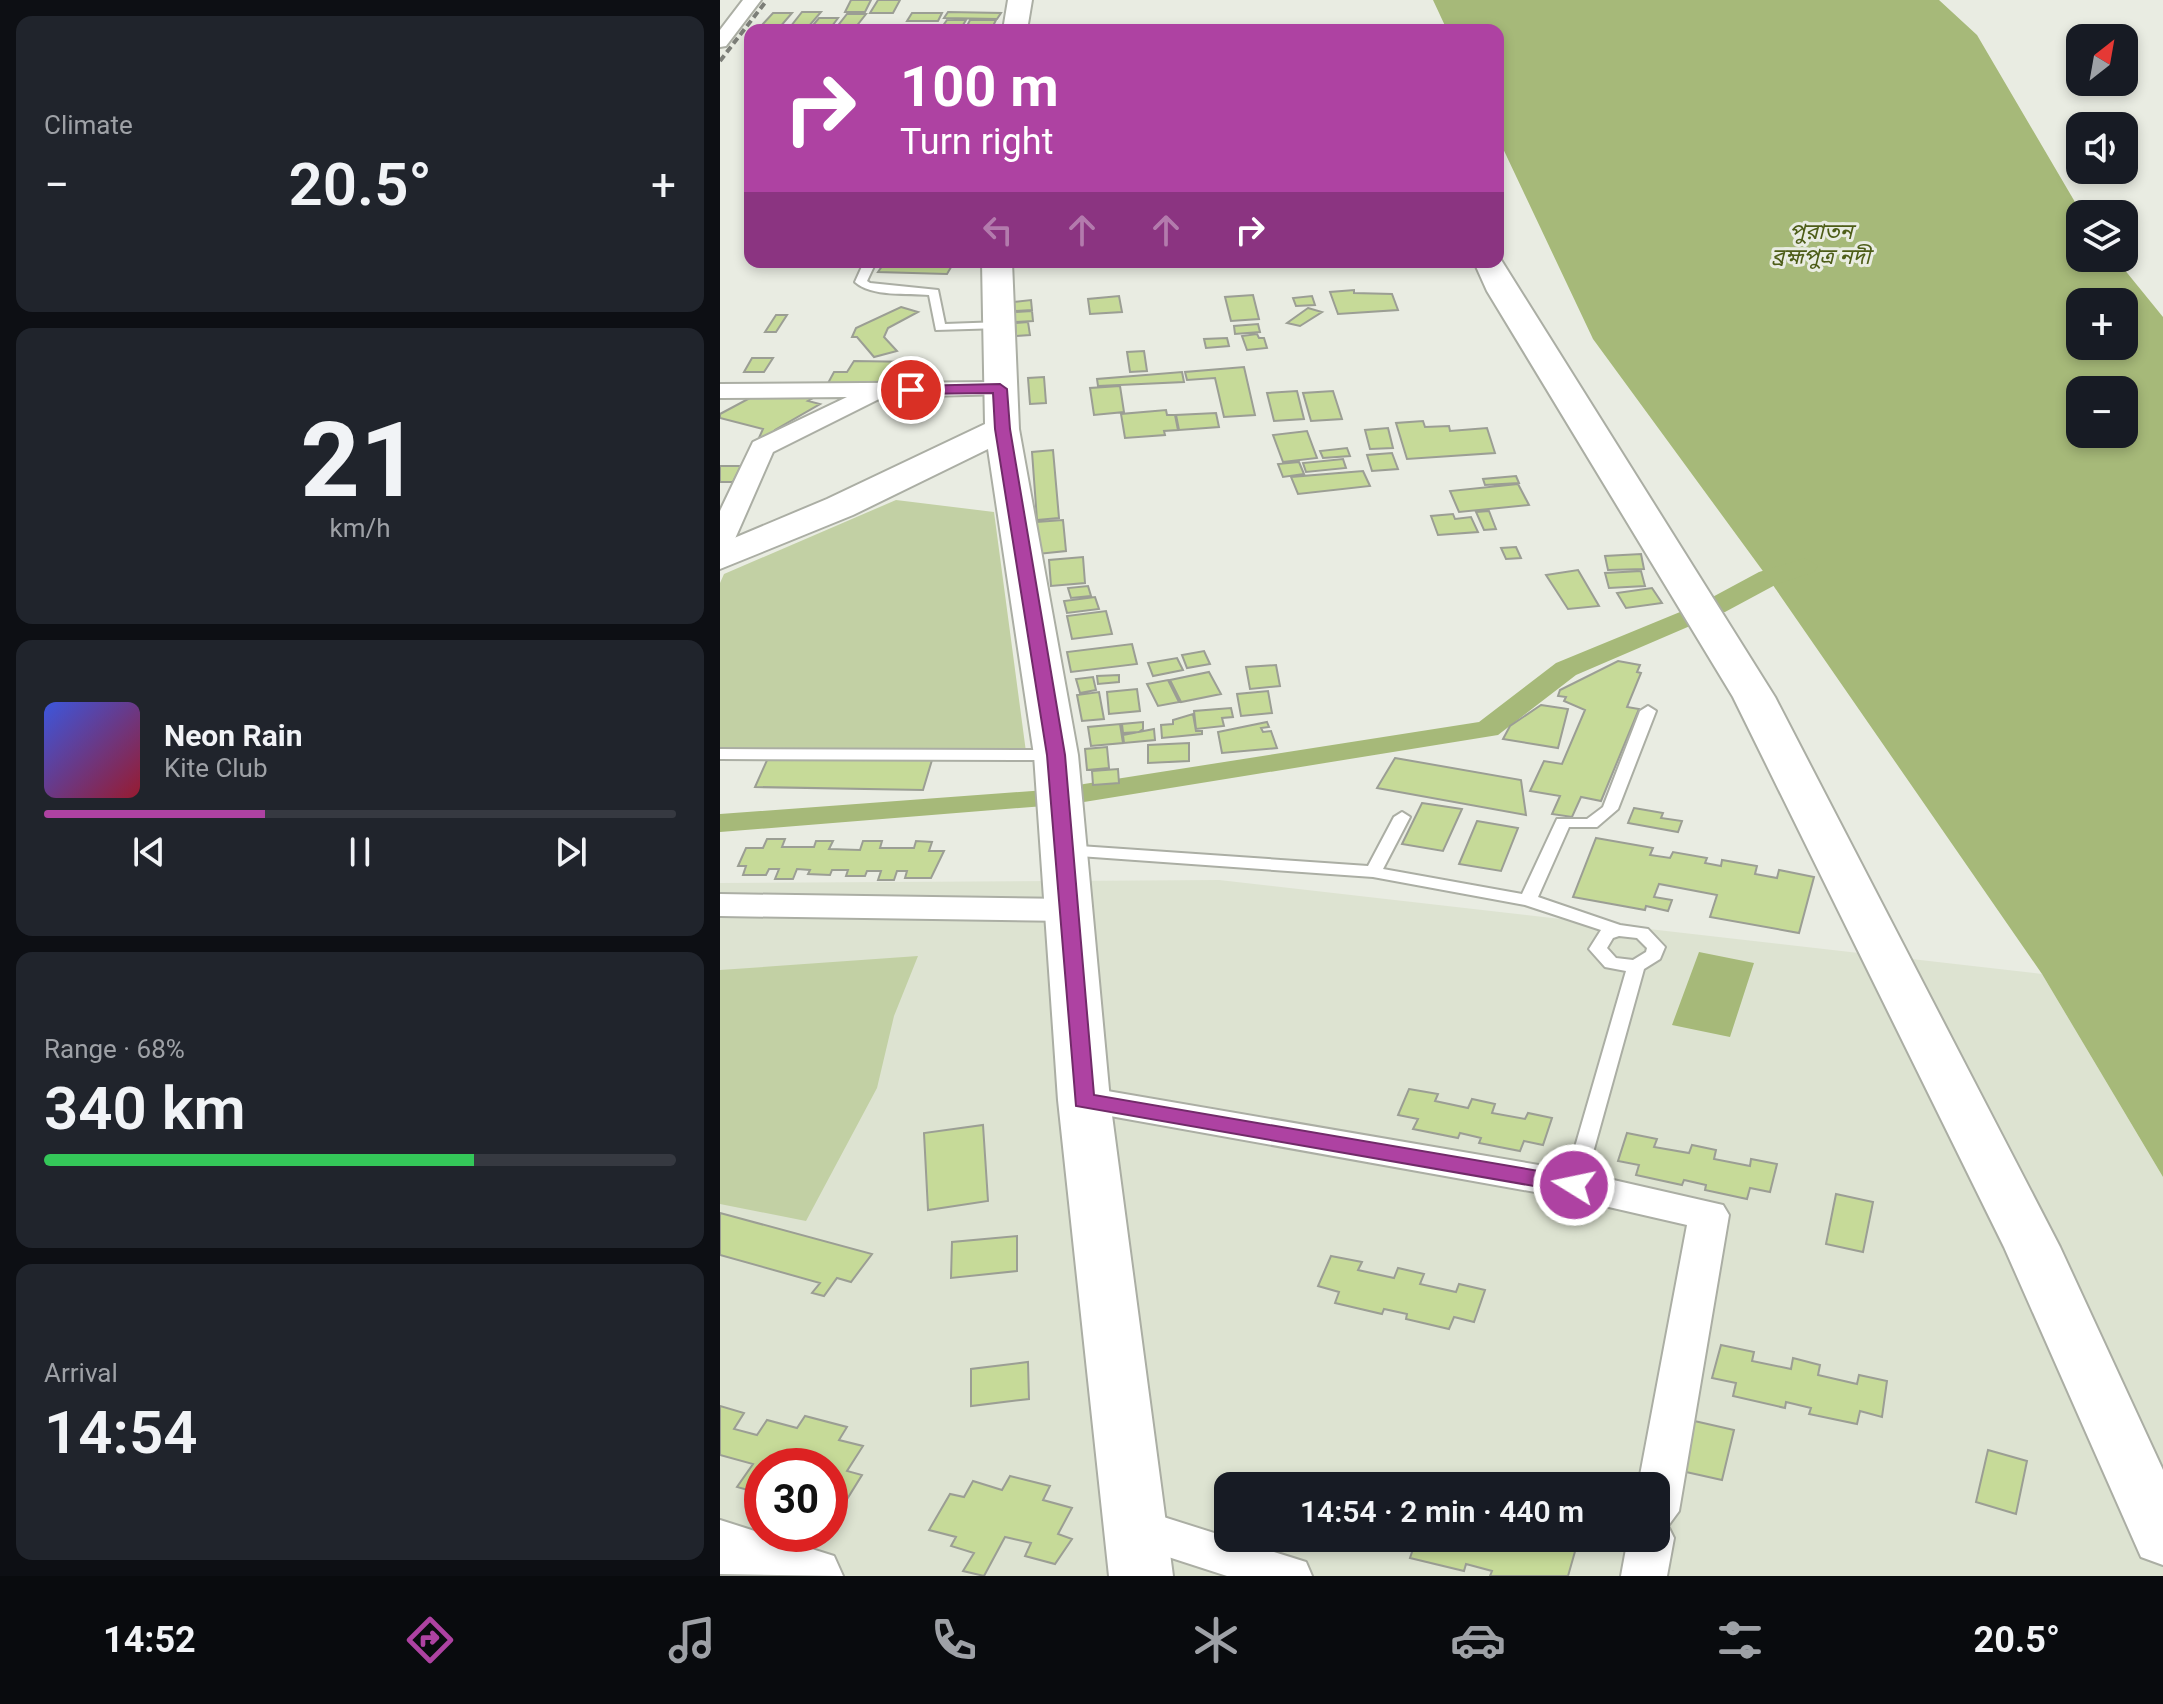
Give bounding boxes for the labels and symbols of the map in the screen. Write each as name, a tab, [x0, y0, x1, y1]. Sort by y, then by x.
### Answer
north arrow	[2066, 24, 2138, 96]
water label: পুরাতন ব্রহ্মপুত্র নদী	[1772, 219, 1875, 270]
pin	[877, 356, 945, 424]
position arrow	[1532, 1143, 1616, 1227]
speed limit sign: 30	[744, 1448, 848, 1552]

